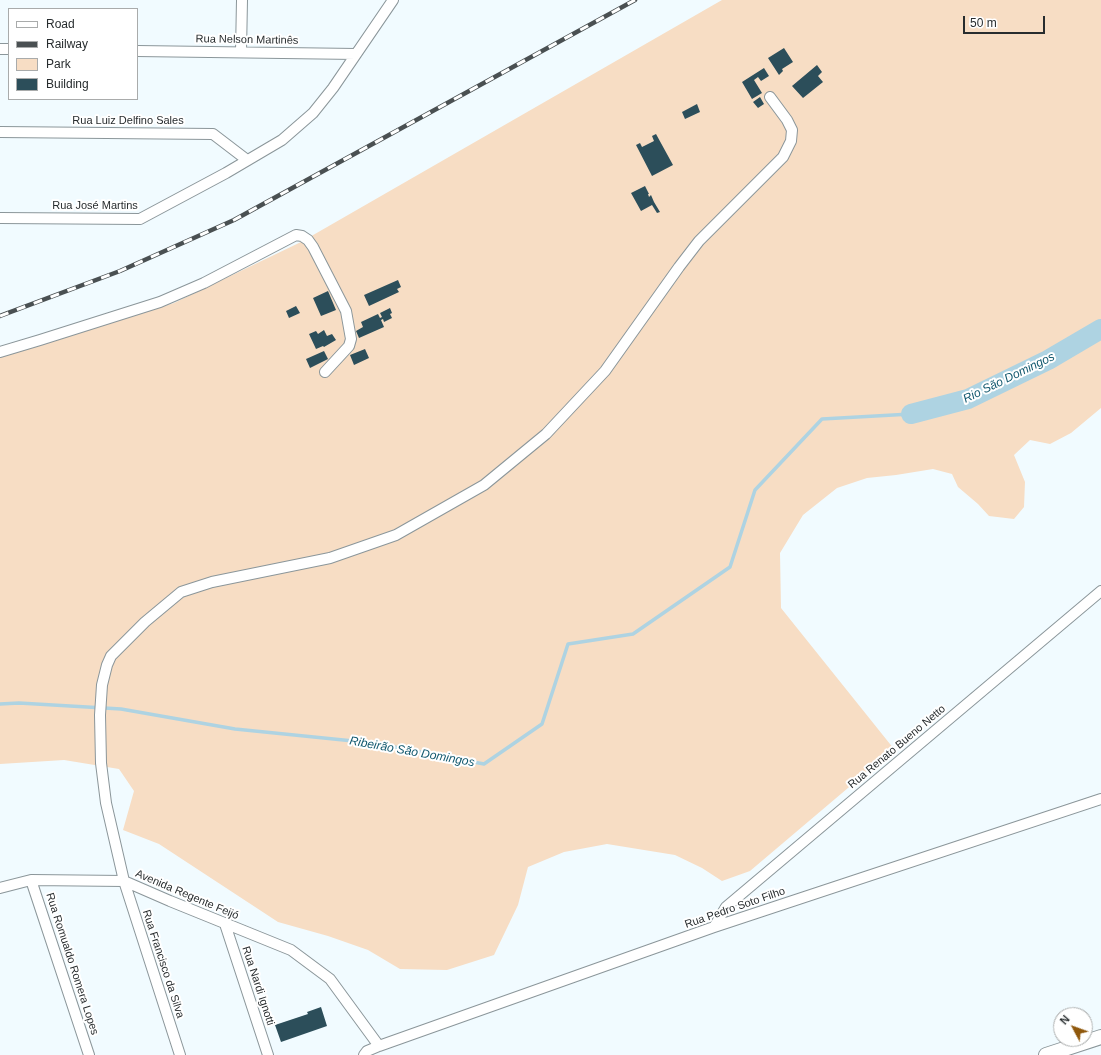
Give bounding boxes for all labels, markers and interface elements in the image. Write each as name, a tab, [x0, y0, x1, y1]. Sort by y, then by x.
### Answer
legend	[8, 8, 138, 100]
scale bar	[965, 8, 1047, 34]
text: 50 m	[970, 16, 997, 30]
text: Road	[46, 17, 75, 31]
street label: Rua Nelson Martinês	[196, 33, 298, 47]
text: Railway	[46, 37, 88, 51]
text: Park	[46, 57, 71, 71]
text: Building	[46, 77, 89, 91]
street label: Rua Luiz Delfino Sales	[72, 114, 184, 128]
street label: Rua José Martins	[52, 199, 138, 213]
water label: Rio São Domingos	[961, 350, 1057, 406]
street label: Rua Renato Bueno Netto	[846, 702, 948, 792]
water label: Ribeirão São Domingos	[348, 734, 476, 770]
street label: Avenida Regente Feijó	[133, 867, 241, 923]
street label: Rua Pedro Soto Filho	[683, 885, 787, 931]
street label: Rua Romualdo Romera Lopes	[43, 891, 101, 1037]
street label: Rua Francisco da Silva	[139, 908, 187, 1020]
street label: Rua Nardi Ignotti	[239, 945, 277, 1027]
north arrow	[1053, 1007, 1093, 1047]
text: N	[1058, 1013, 1072, 1027]

